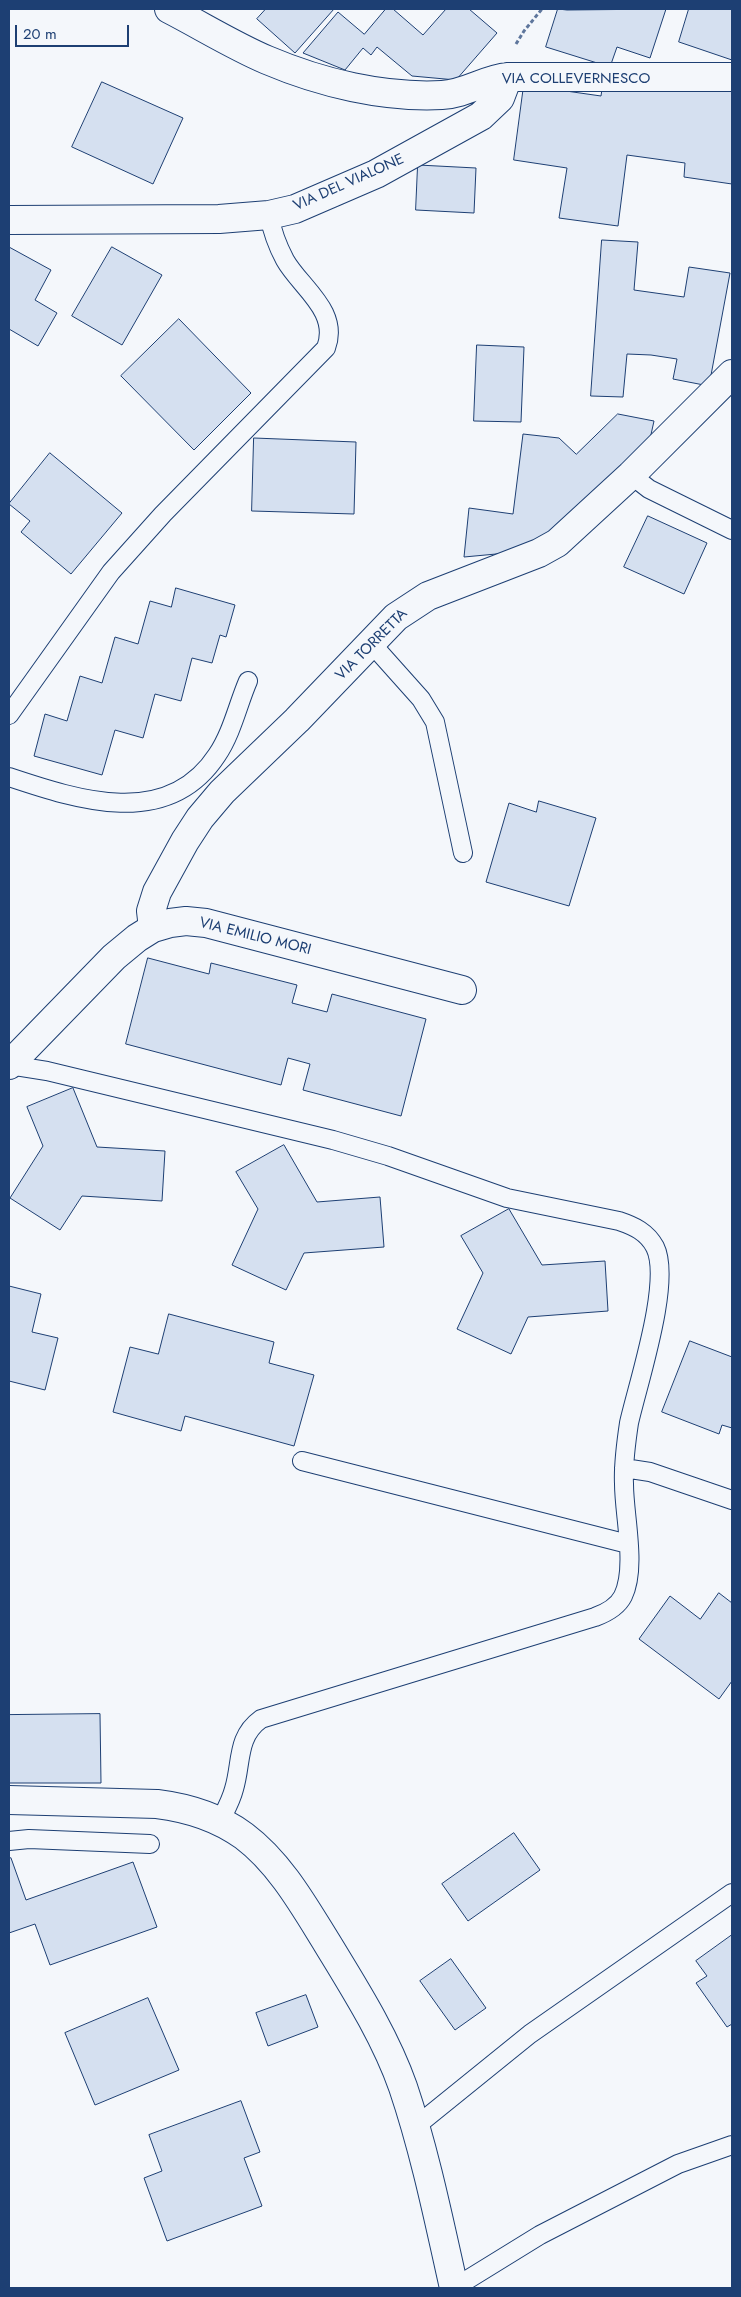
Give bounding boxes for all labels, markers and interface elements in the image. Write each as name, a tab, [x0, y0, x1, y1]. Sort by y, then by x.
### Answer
scale bar	[18, 15, 131, 47]
text: 20 m	[23, 23, 57, 45]
street label: VIA COLLEVERNESCO	[502, 70, 650, 88]
street label: VIA DEL VIALONE	[291, 151, 407, 215]
street label: VIA TORRETTA	[332, 605, 412, 685]
street label: VIA EMILIO MORI	[197, 914, 313, 960]

